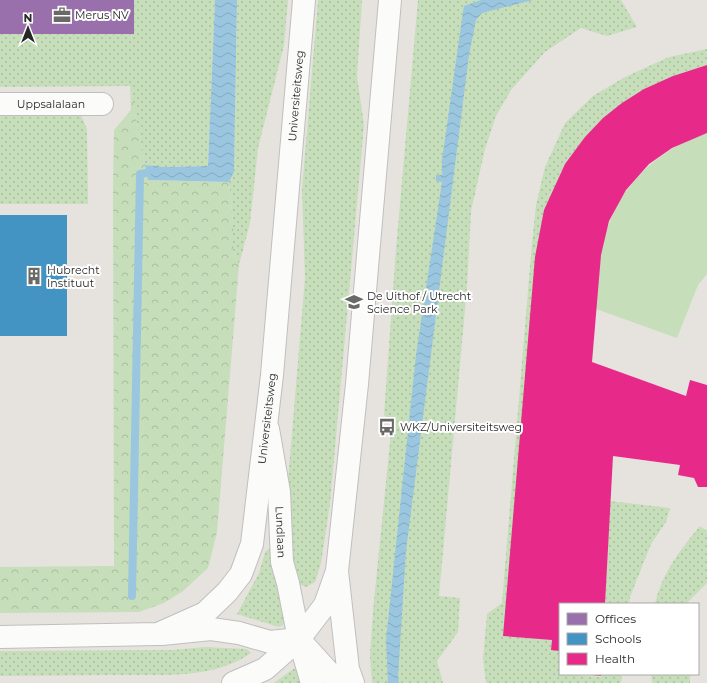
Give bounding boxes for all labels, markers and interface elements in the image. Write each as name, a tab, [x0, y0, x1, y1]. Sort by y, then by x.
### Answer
office icon: Merus NV	[52, 5, 72, 25]
north arrow	[8, 8, 48, 48]
place label: Merus NV	[75, 8, 129, 22]
text: N	[24, 11, 32, 25]
street label: Universiteitsweg	[285, 50, 307, 142]
street label: Uppsalalaan	[17, 97, 85, 111]
place label: Hubrecht Instituut	[47, 263, 100, 290]
building icon: Hubrecht Instituut	[24, 266, 44, 286]
place label: De Uithof / Utrecht Science Park	[367, 289, 472, 316]
school or university icon: De Uithof / Utrecht Science Park	[344, 292, 364, 312]
street label: Universiteitsweg	[255, 372, 279, 465]
bus stop icon: WKZ/Universiteitsweg	[377, 417, 397, 437]
place label: WKZ/Universiteitsweg	[400, 420, 522, 434]
street label: Lundlaan	[273, 506, 289, 558]
legend	[559, 603, 699, 675]
text: Offices	[595, 611, 636, 626]
text: Schools	[595, 631, 641, 646]
text: Health	[595, 651, 635, 666]

